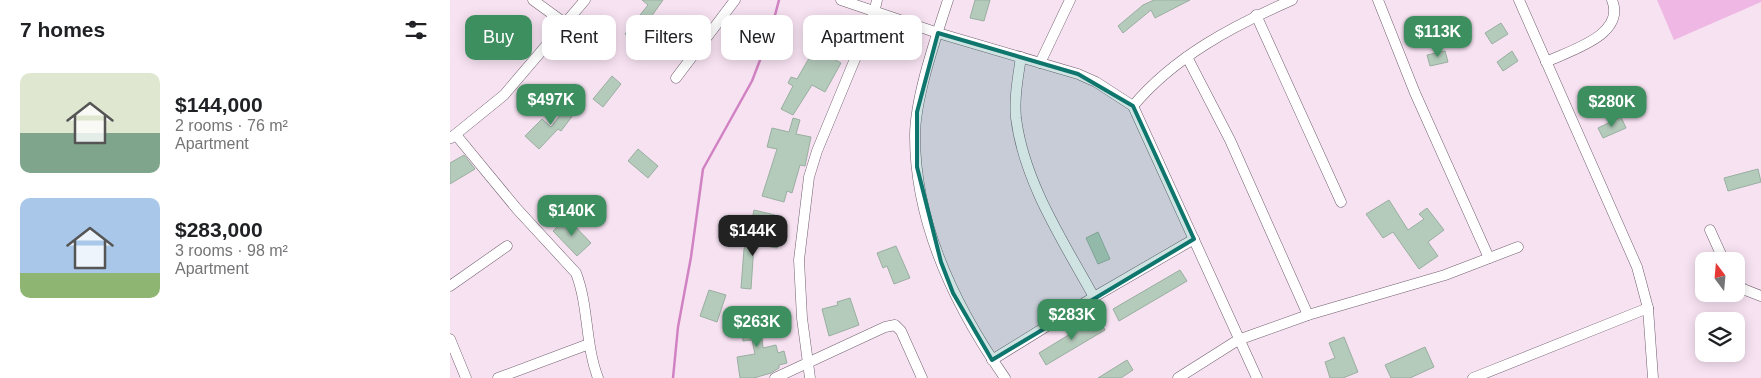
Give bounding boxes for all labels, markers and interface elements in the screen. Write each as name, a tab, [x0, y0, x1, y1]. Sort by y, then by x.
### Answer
chip: Buy	[465, 15, 532, 60]
chip: Rent	[542, 15, 616, 60]
chip: Filters	[626, 15, 711, 60]
chip: New	[721, 15, 793, 60]
chip: Apartment	[803, 15, 922, 60]
pin: $113K	[1403, 15, 1473, 58]
icon: filters	[402, 16, 430, 44]
text: 7 homes	[20, 18, 105, 41]
text: $113K	[1415, 23, 1461, 40]
pin: $497K	[516, 84, 586, 126]
pin: $280K	[1577, 86, 1647, 128]
text: $497K	[527, 91, 575, 108]
icon: home	[60, 93, 120, 153]
text: $144,000	[175, 93, 263, 116]
text: $280K	[1588, 93, 1636, 110]
text: 2 rooms · 76 m²	[175, 117, 288, 134]
text: Apartment	[175, 135, 249, 152]
pin: $140K	[537, 194, 607, 237]
text: $140K	[548, 202, 596, 219]
pin: $144K	[718, 214, 788, 257]
icon: home	[60, 218, 120, 278]
text: $283,000	[175, 218, 263, 241]
text: $144K	[729, 222, 777, 239]
text: 3 rooms · 98 m²	[175, 242, 288, 259]
north arrow	[1695, 252, 1745, 302]
map controls	[1695, 252, 1745, 362]
text: Apartment	[175, 260, 249, 277]
pin: $283K	[1037, 298, 1107, 341]
pin: $263K	[722, 306, 792, 348]
text: $283K	[1048, 306, 1096, 323]
button: layers	[1695, 312, 1745, 362]
text: $263K	[733, 313, 781, 330]

